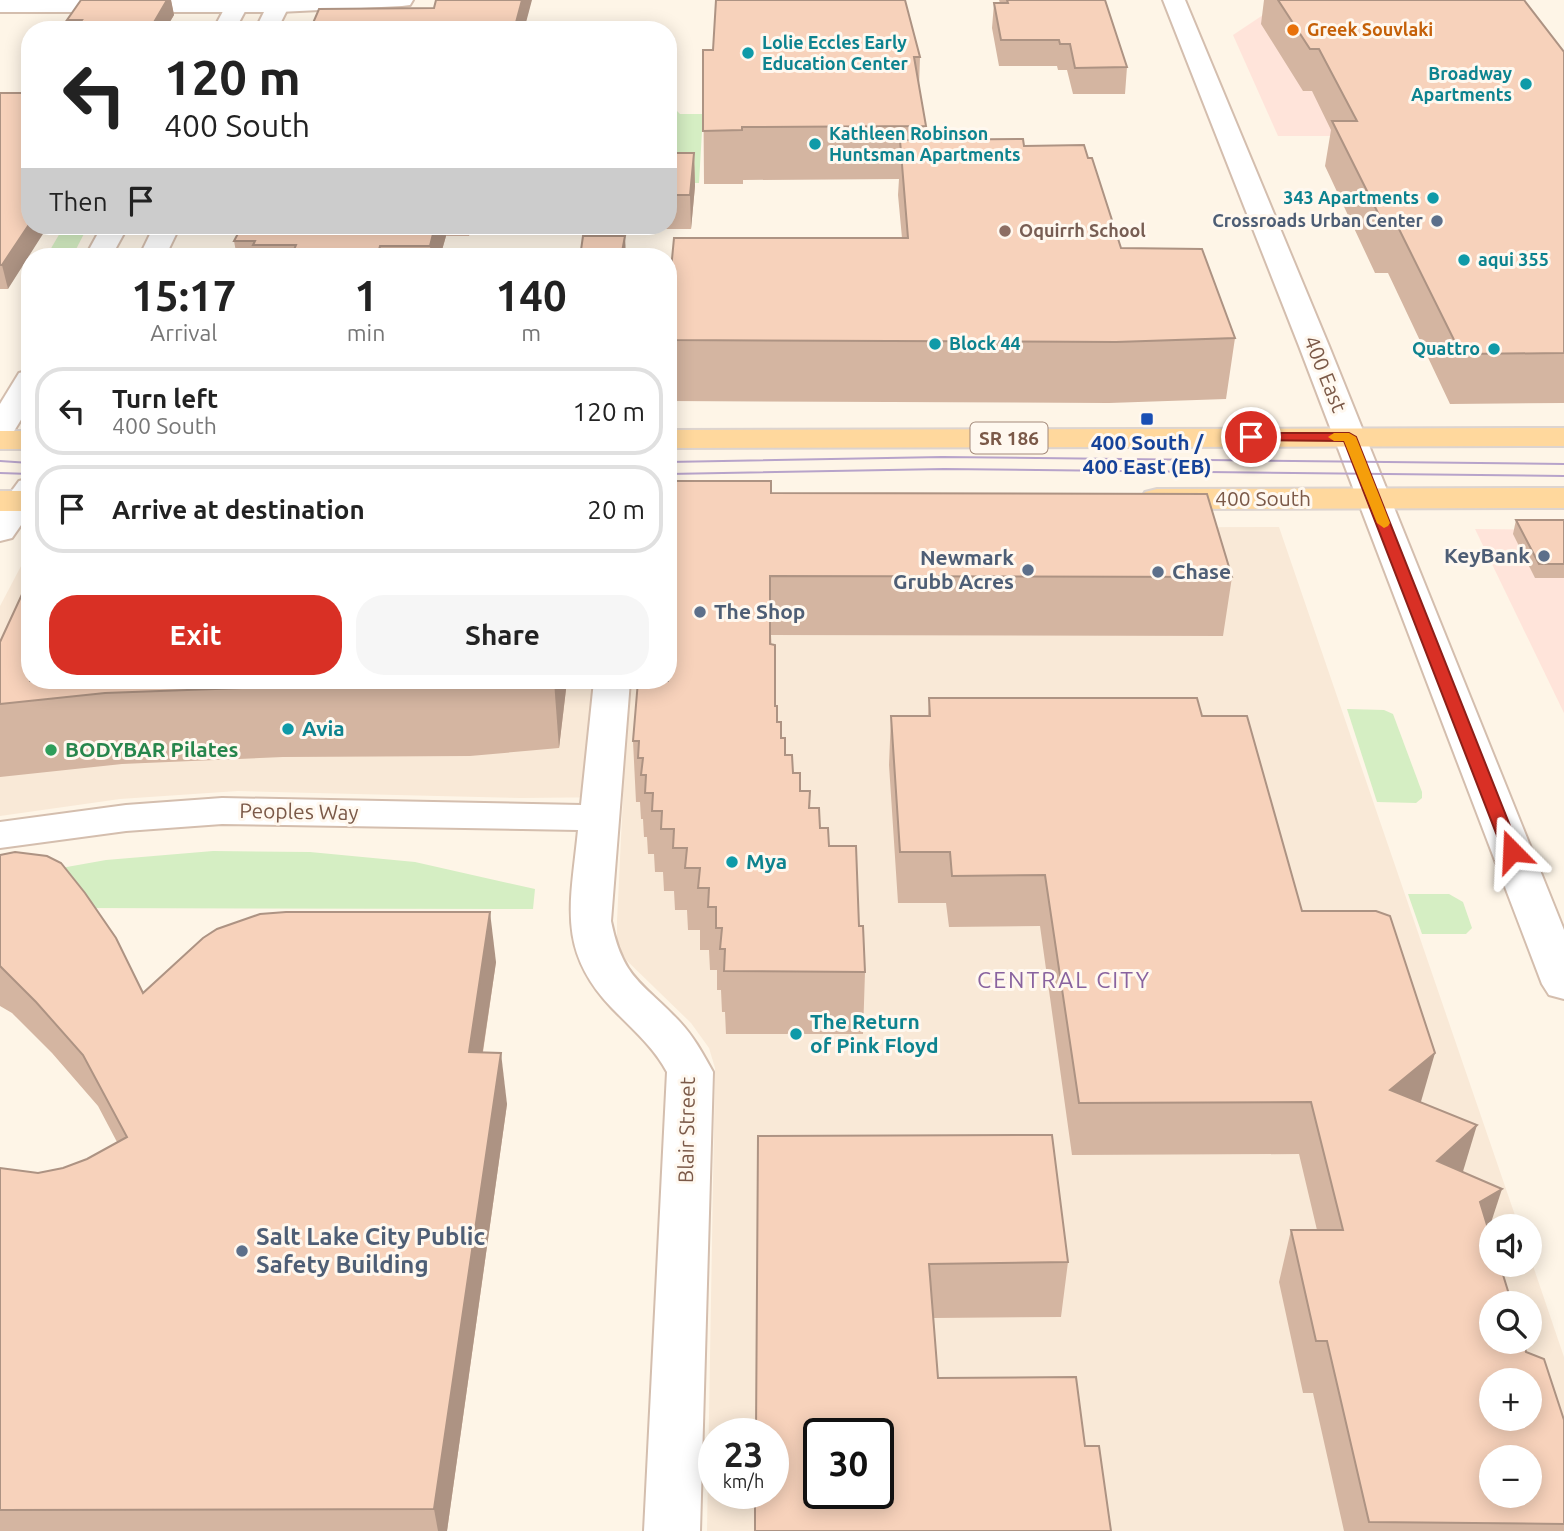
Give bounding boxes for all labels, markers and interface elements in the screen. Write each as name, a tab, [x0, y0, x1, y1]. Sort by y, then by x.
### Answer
place label: Greek Souvlaki	[1307, 19, 1433, 39]
marker: Greek Souvlaki	[1285, 22, 1301, 38]
place label: Lolie Eccles Early Education Center	[762, 32, 909, 73]
marker: Lolie Eccles Early Education Center	[740, 45, 756, 61]
icon: left	[49, 49, 140, 140]
text: 120 m	[164, 49, 301, 104]
place label: Broadway Apartments	[1411, 63, 1512, 104]
marker: Broadway Apartments	[1518, 76, 1534, 92]
text: 400 South	[164, 107, 310, 143]
place label: Kathleen Robinson Huntsman Apartments	[829, 123, 1020, 164]
marker: Kathleen Robinson Huntsman Apartments	[807, 136, 823, 152]
icon: arrive	[122, 182, 160, 220]
text: Then	[49, 187, 108, 216]
place label: 343 Apartments	[1283, 187, 1419, 207]
marker: 343 Apartments	[1425, 190, 1441, 206]
place label: Crossroads Urban Center	[1212, 210, 1424, 230]
marker: Crossroads Urban Center	[1429, 213, 1445, 229]
place label: Oquirrh School	[1019, 220, 1146, 240]
marker: Oquirrh School	[997, 223, 1013, 239]
place label: aqui 355	[1478, 249, 1549, 269]
marker: aqui 355	[1456, 252, 1472, 268]
text: 15:17	[131, 272, 236, 319]
text: 1	[354, 272, 378, 319]
text: 140	[496, 272, 567, 319]
text: Arrival	[150, 320, 217, 345]
text: min	[347, 320, 385, 345]
text: m	[521, 320, 541, 345]
street label: 400 East	[1300, 332, 1352, 415]
place label: Block 44	[949, 333, 1021, 353]
marker: Block 44	[927, 336, 943, 352]
place label: Quattro	[1412, 338, 1480, 358]
marker: Quattro	[1486, 341, 1502, 357]
text: Turn left	[112, 384, 218, 413]
icon: left	[53, 392, 91, 430]
text: 120 m	[573, 397, 645, 426]
pin	[1221, 407, 1281, 467]
marker: 400 South / 400 East (EB)	[1139, 411, 1155, 427]
text: 400 South	[112, 413, 217, 438]
icon: arrive	[1232, 418, 1270, 456]
road number: SR 186	[970, 422, 1048, 453]
place label: 400 South / 400 East (EB)	[1083, 430, 1211, 478]
street label: 400 South	[1215, 486, 1311, 510]
icon: arrive	[53, 490, 91, 528]
text: Arrive at destination	[112, 495, 365, 524]
text: 20 m	[587, 495, 645, 524]
place label: KeyBank	[1444, 543, 1530, 567]
place label: Newmark Grubb Acres	[893, 545, 1014, 593]
marker: KeyBank	[1536, 548, 1552, 564]
place label: Chase	[1172, 559, 1231, 583]
marker: Newmark Grubb Acres	[1020, 562, 1036, 578]
marker: Chase	[1150, 564, 1166, 580]
button: Exit	[49, 595, 342, 675]
button: Share	[356, 595, 649, 675]
place label: The Shop	[714, 599, 805, 623]
marker: The Shop	[692, 604, 708, 620]
place label: Avia	[302, 716, 345, 740]
marker: Avia	[280, 721, 296, 737]
place label: BODYBAR Pilates	[65, 737, 239, 761]
marker: BODYBAR Pilates	[43, 742, 59, 758]
street label: Peoples Way	[239, 798, 359, 824]
position arrow	[1475, 814, 1549, 888]
place label: Mya	[746, 849, 787, 873]
marker: Mya	[724, 854, 740, 870]
district label: CENTRAL CITY	[977, 967, 1151, 992]
place label: The Return of Pink Floyd	[810, 1009, 939, 1057]
marker: The Return of Pink Floyd	[788, 1026, 804, 1042]
street label: Blair Street	[673, 1077, 699, 1183]
map controls	[1479, 1214, 1542, 1508]
button: sound	[1479, 1214, 1542, 1277]
place label: Salt Lake City Public Safety Building	[256, 1223, 485, 1278]
marker: Salt Lake City Public Safety Building	[234, 1243, 250, 1259]
button: search	[1479, 1291, 1542, 1354]
button: +	[1479, 1368, 1542, 1431]
speed limit sign: 30	[803, 1418, 894, 1509]
text: 23	[724, 1434, 763, 1474]
button: −	[1479, 1445, 1542, 1508]
text: km/h	[723, 1471, 764, 1491]

